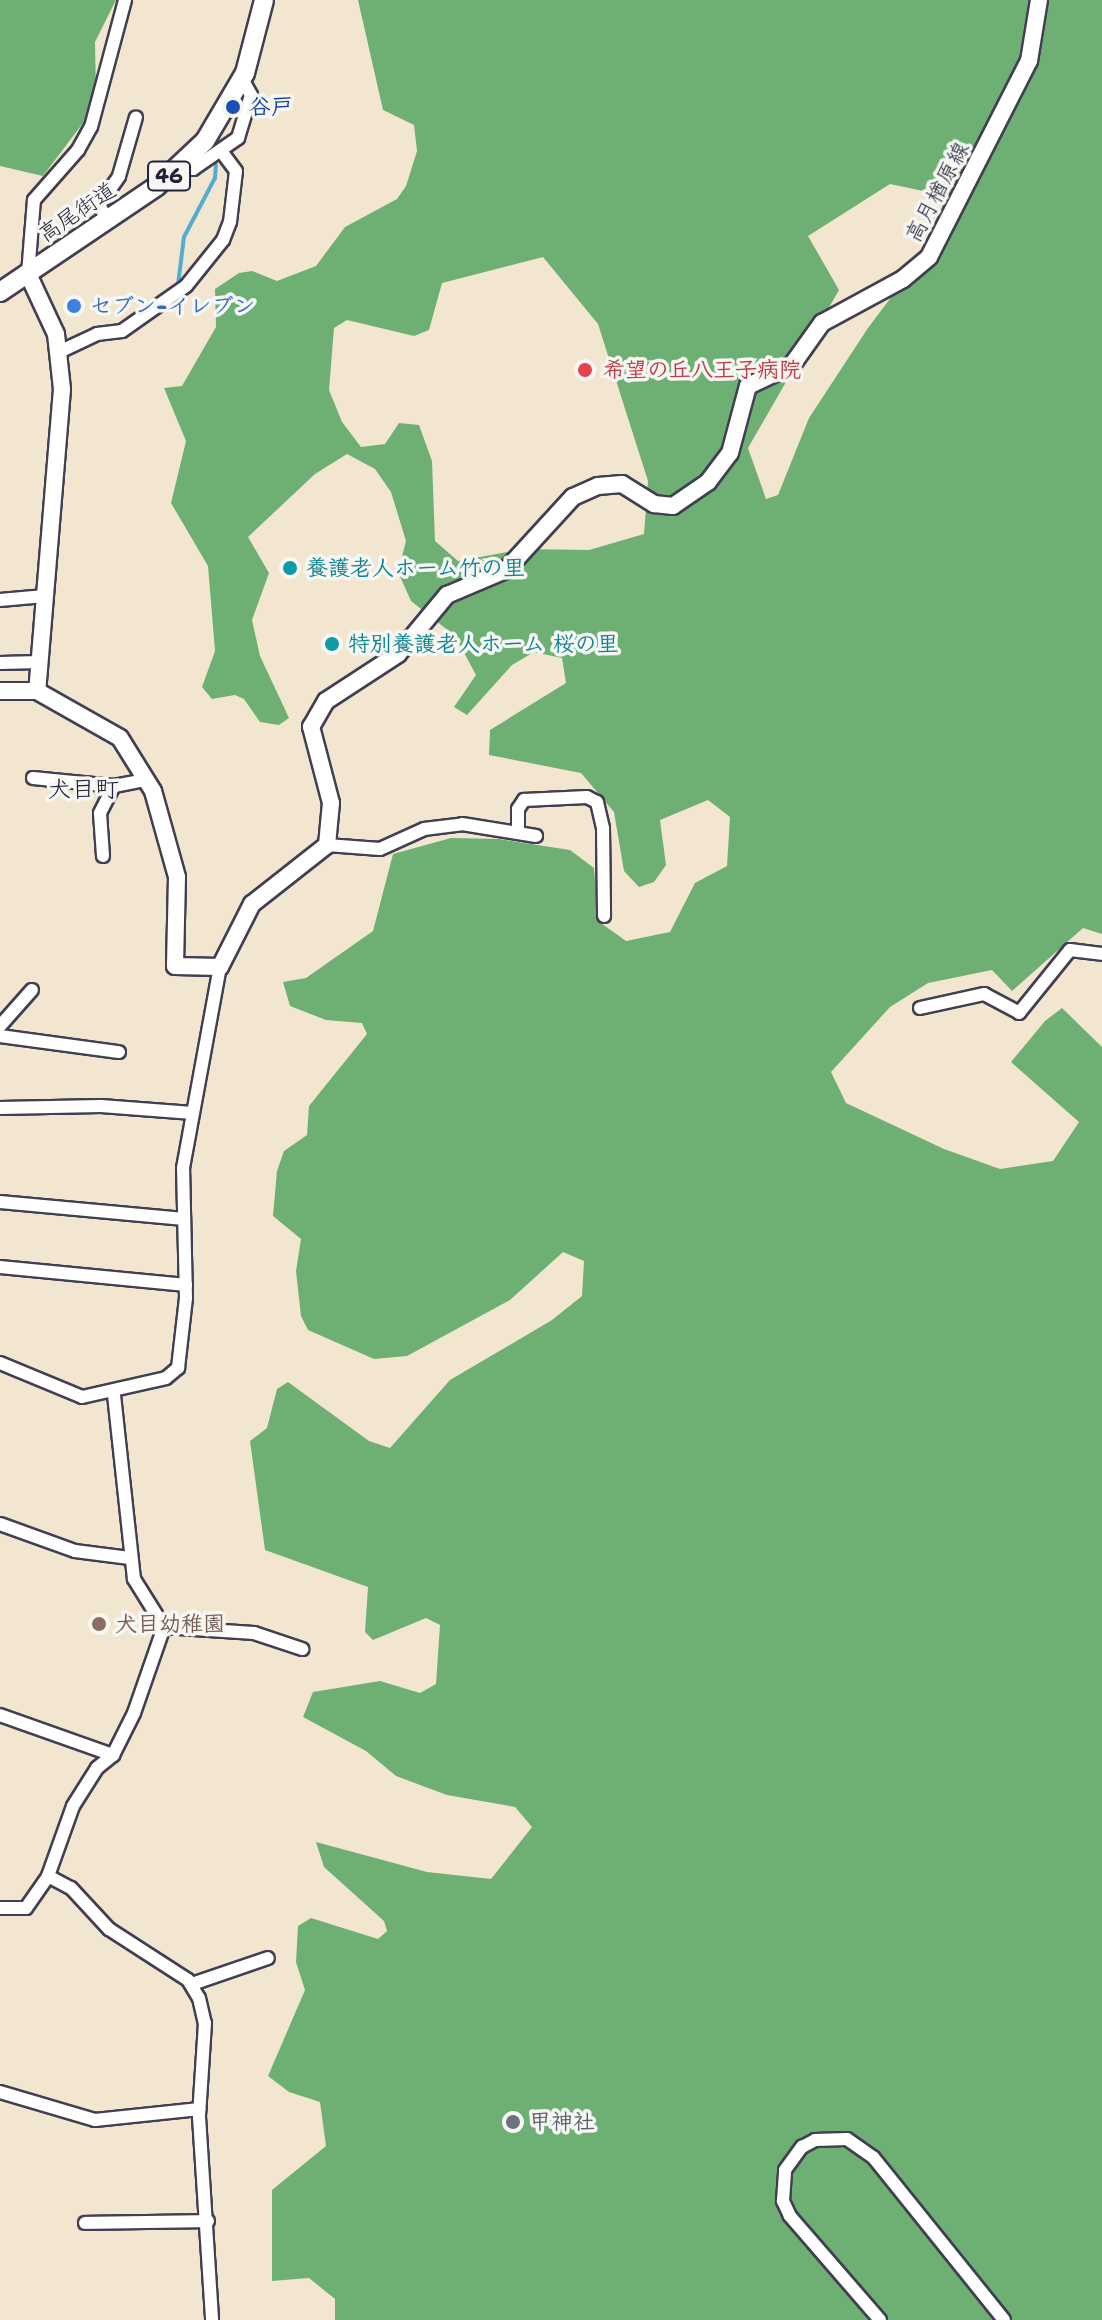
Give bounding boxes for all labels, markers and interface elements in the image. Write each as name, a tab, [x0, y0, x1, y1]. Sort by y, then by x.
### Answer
place label: 谷戸	[249, 94, 293, 120]
marker: 谷戸	[224, 98, 242, 116]
street label: 高月楢原線	[900, 137, 974, 247]
road number: 46	[147, 160, 191, 192]
street label: 高尾街道	[33, 176, 121, 248]
place label: セブン-イレブン	[90, 293, 255, 319]
marker: セブン-イレブン	[65, 297, 83, 315]
place label: 希望の丘八王子病院	[603, 357, 801, 383]
marker: 希望の丘八王子病院	[574, 359, 596, 381]
place label: 養護老人ホーム竹の里	[306, 555, 526, 581]
marker: 養護老人ホーム竹の里	[281, 559, 299, 577]
place label: 特別養護老人ホーム 桜の里	[348, 631, 620, 657]
marker: 特別養護老人ホーム 桜の里	[323, 635, 341, 653]
district label: 犬目町	[47, 776, 119, 804]
place label: 犬目幼稚園	[115, 1611, 225, 1637]
marker: 犬目幼稚園	[90, 1615, 108, 1633]
place label: 甲神社	[529, 2109, 595, 2135]
marker: 甲神社	[504, 2113, 522, 2131]

